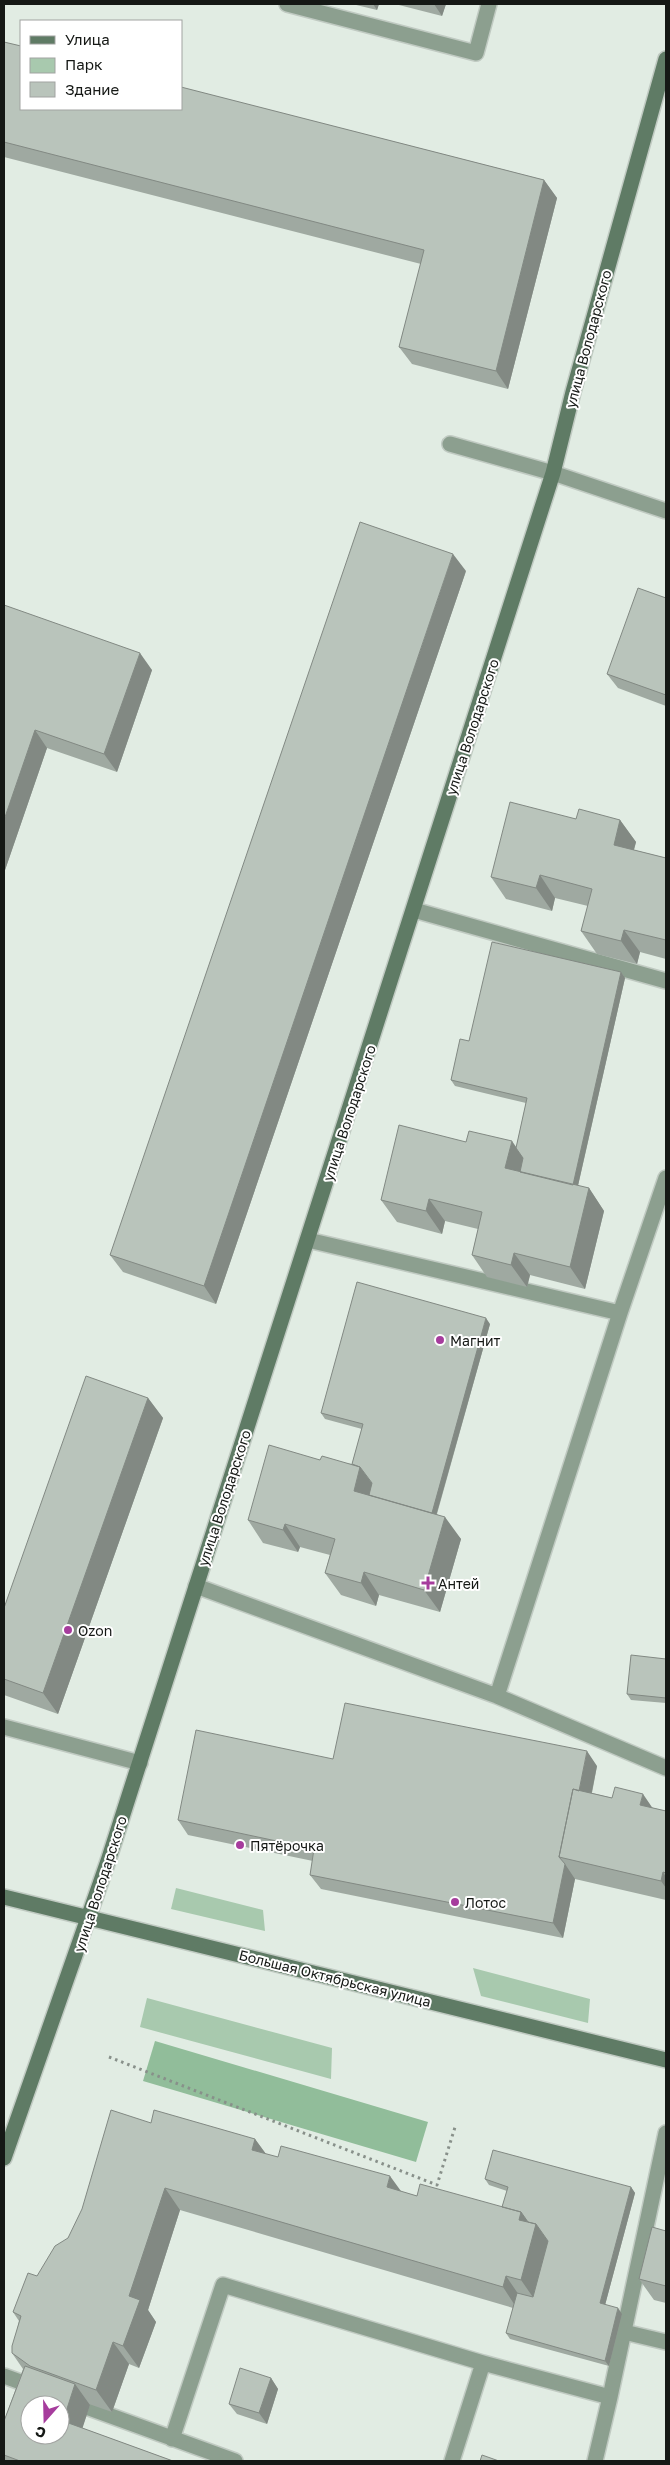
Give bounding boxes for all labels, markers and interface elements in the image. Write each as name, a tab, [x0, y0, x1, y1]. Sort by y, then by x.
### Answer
legend	[20, 20, 182, 110]
text: Улица	[65, 30, 110, 48]
text: Парк	[65, 55, 103, 73]
text: Здание	[65, 80, 119, 98]
street label: улица Володарского	[561, 268, 615, 410]
street label: улица Володарского	[442, 657, 502, 797]
street label: улица Володарского	[319, 1043, 379, 1183]
place label: Магнит	[450, 1332, 500, 1349]
marker: Магнит	[434, 1334, 446, 1346]
street label: улица Володарского	[194, 1428, 254, 1568]
place label: Антей	[438, 1575, 479, 1592]
marker: Антей	[422, 1577, 434, 1589]
place label: Ozon	[78, 1622, 112, 1639]
marker: Ozon	[62, 1624, 74, 1636]
street label: улица Володарского	[70, 1814, 130, 1954]
place label: Пятёрочка	[250, 1837, 324, 1854]
marker: Пятёрочка	[234, 1839, 246, 1851]
place label: Лотос	[465, 1894, 506, 1911]
marker: Лотос	[449, 1896, 461, 1908]
street label: Большая Октябрьская улица	[237, 1946, 433, 2010]
north arrow	[20, 2395, 70, 2445]
text: С	[33, 2423, 48, 2442]

